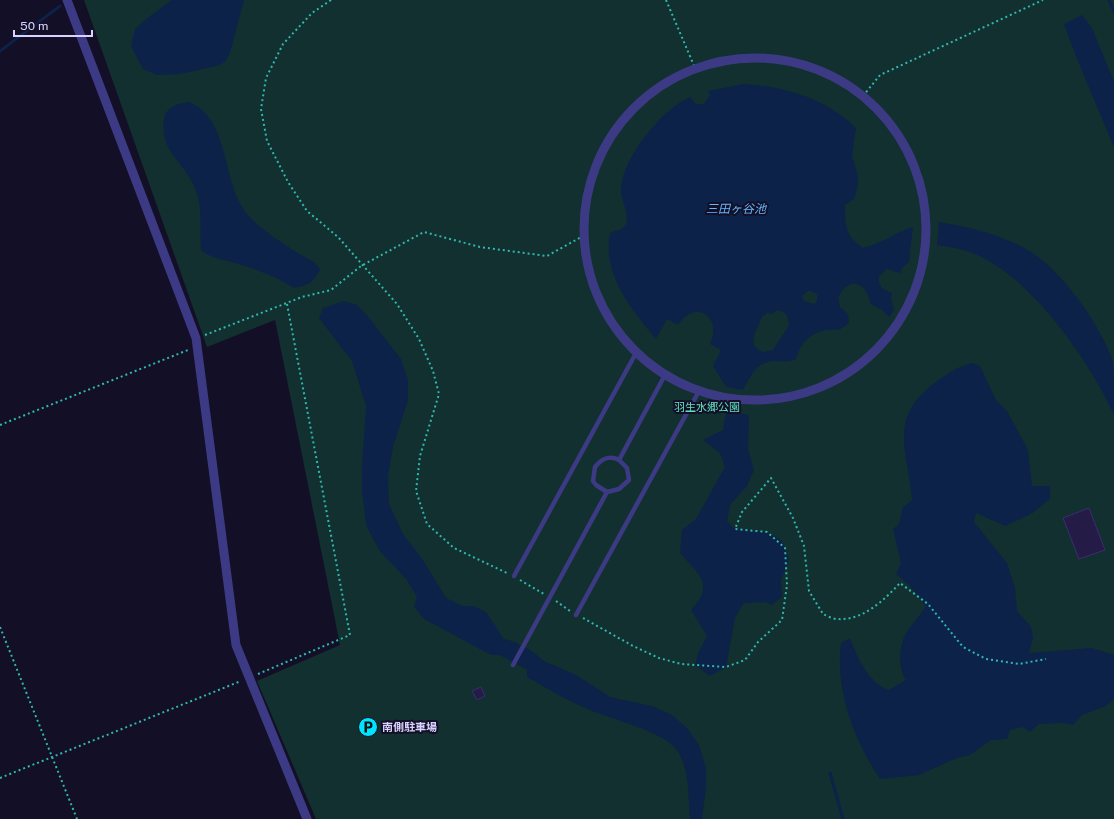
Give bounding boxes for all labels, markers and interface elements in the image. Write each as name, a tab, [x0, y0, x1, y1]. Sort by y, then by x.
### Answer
scale bar	[14, 12, 92, 38]
text: 50 m	[20, 19, 48, 33]
water label: 三田ヶ谷池	[706, 202, 767, 216]
park label: 羽生水郷公園	[674, 401, 740, 413]
parking icon: 南側駐車場	[357, 716, 379, 738]
place label: 南側駐車場	[382, 721, 437, 733]

